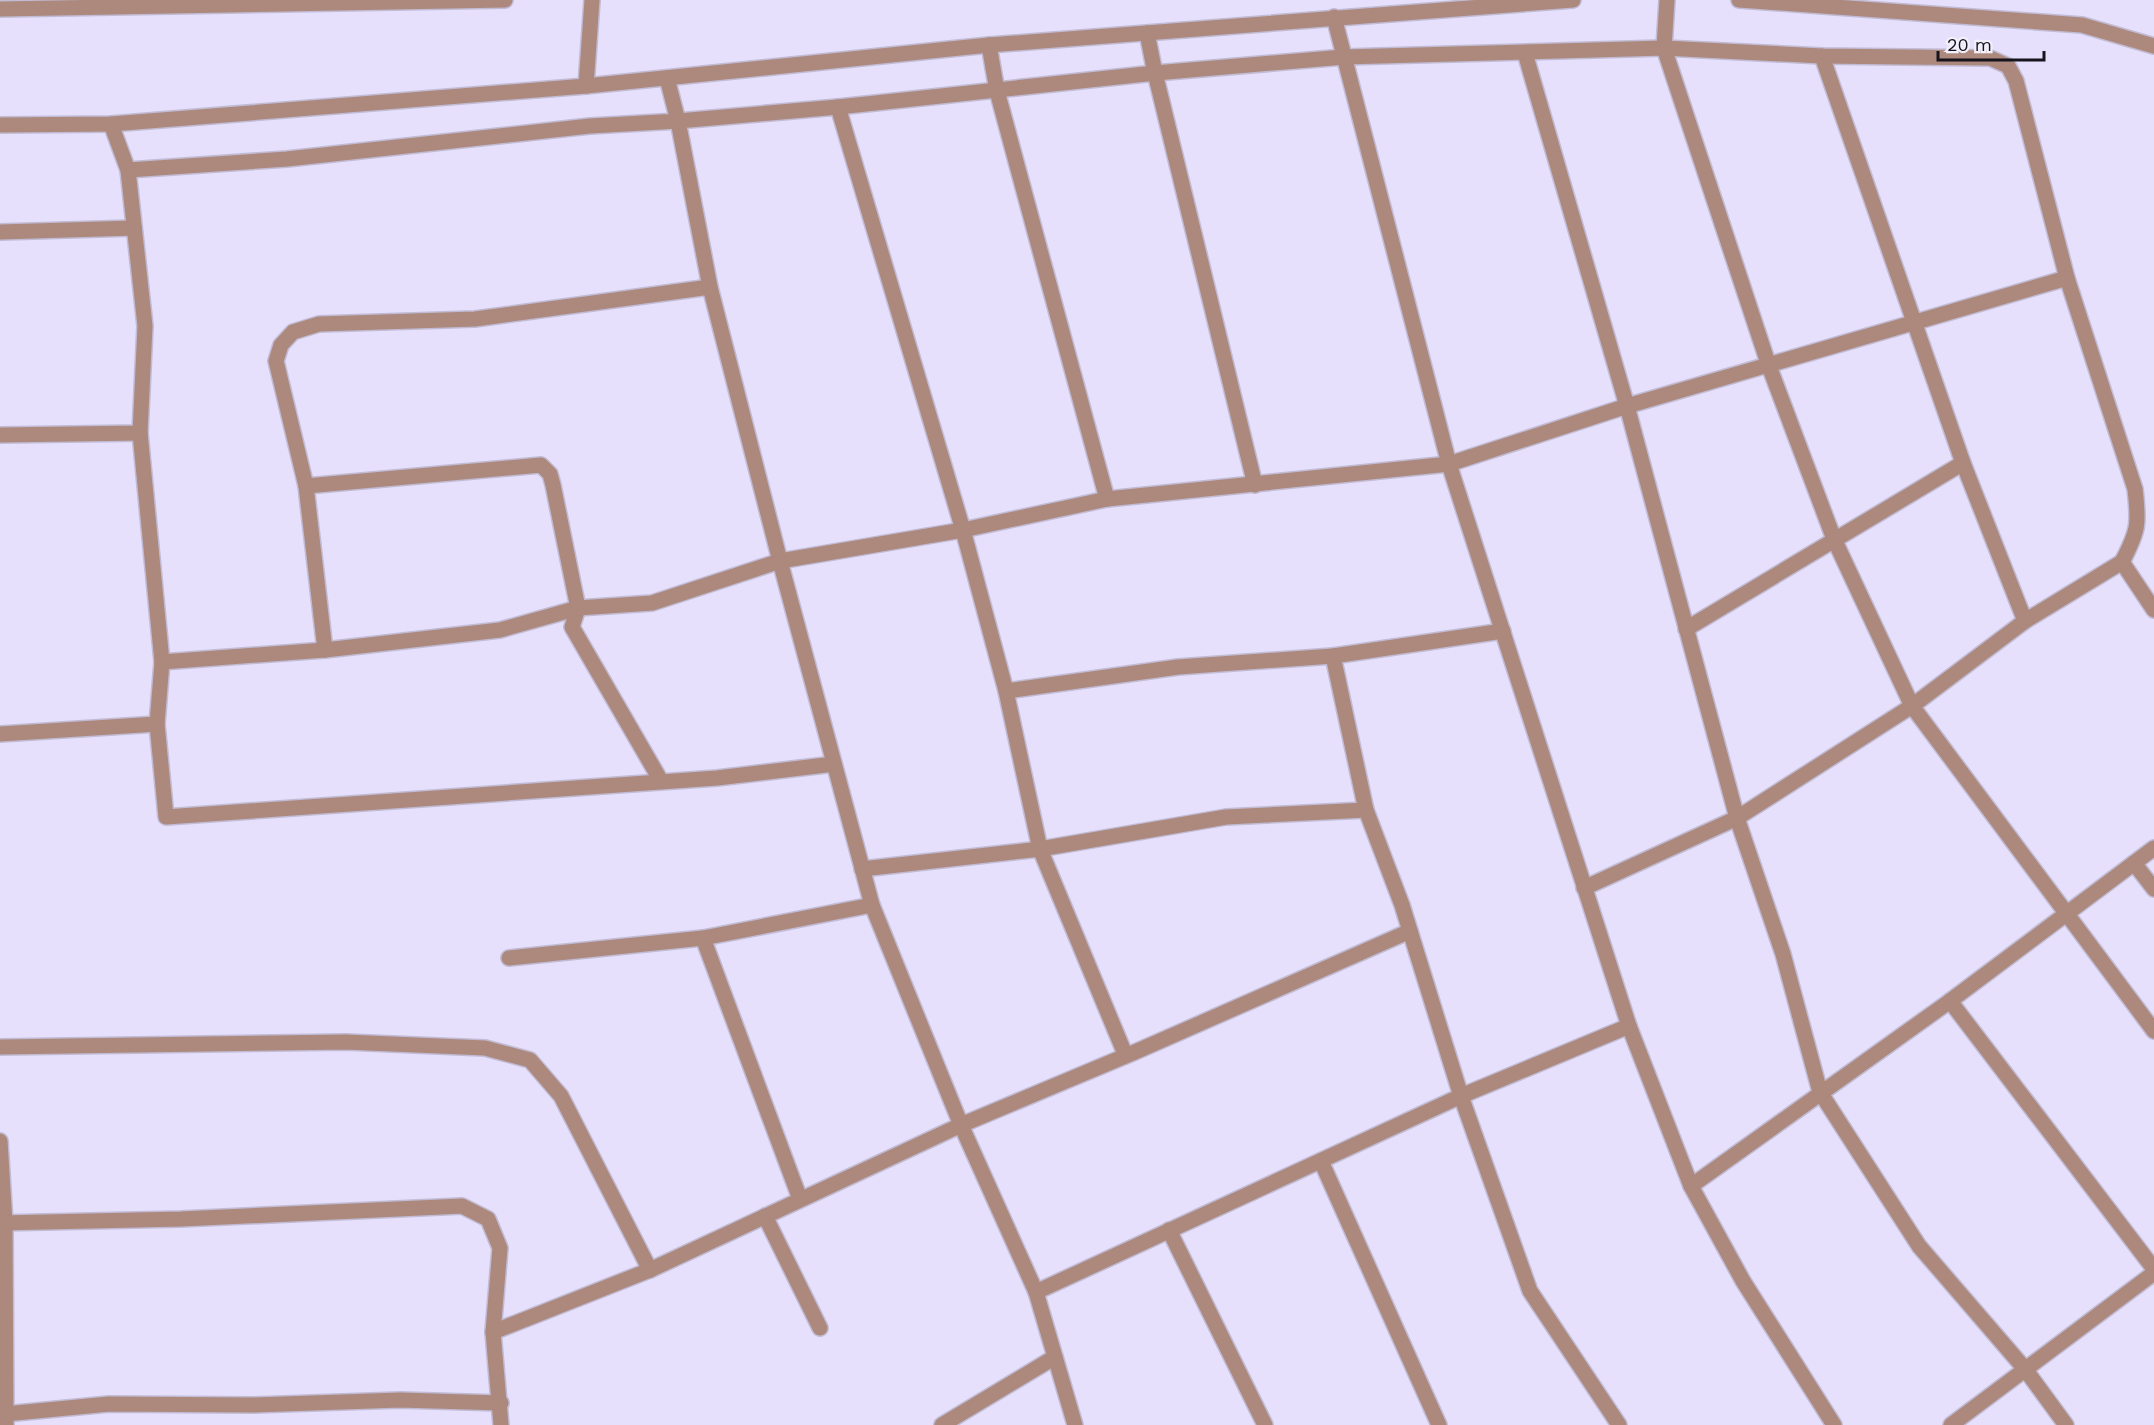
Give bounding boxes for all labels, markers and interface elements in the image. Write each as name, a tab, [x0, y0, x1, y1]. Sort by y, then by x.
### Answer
scale bar	[1938, 24, 2044, 62]
text: 20 m	[1947, 34, 1992, 55]

